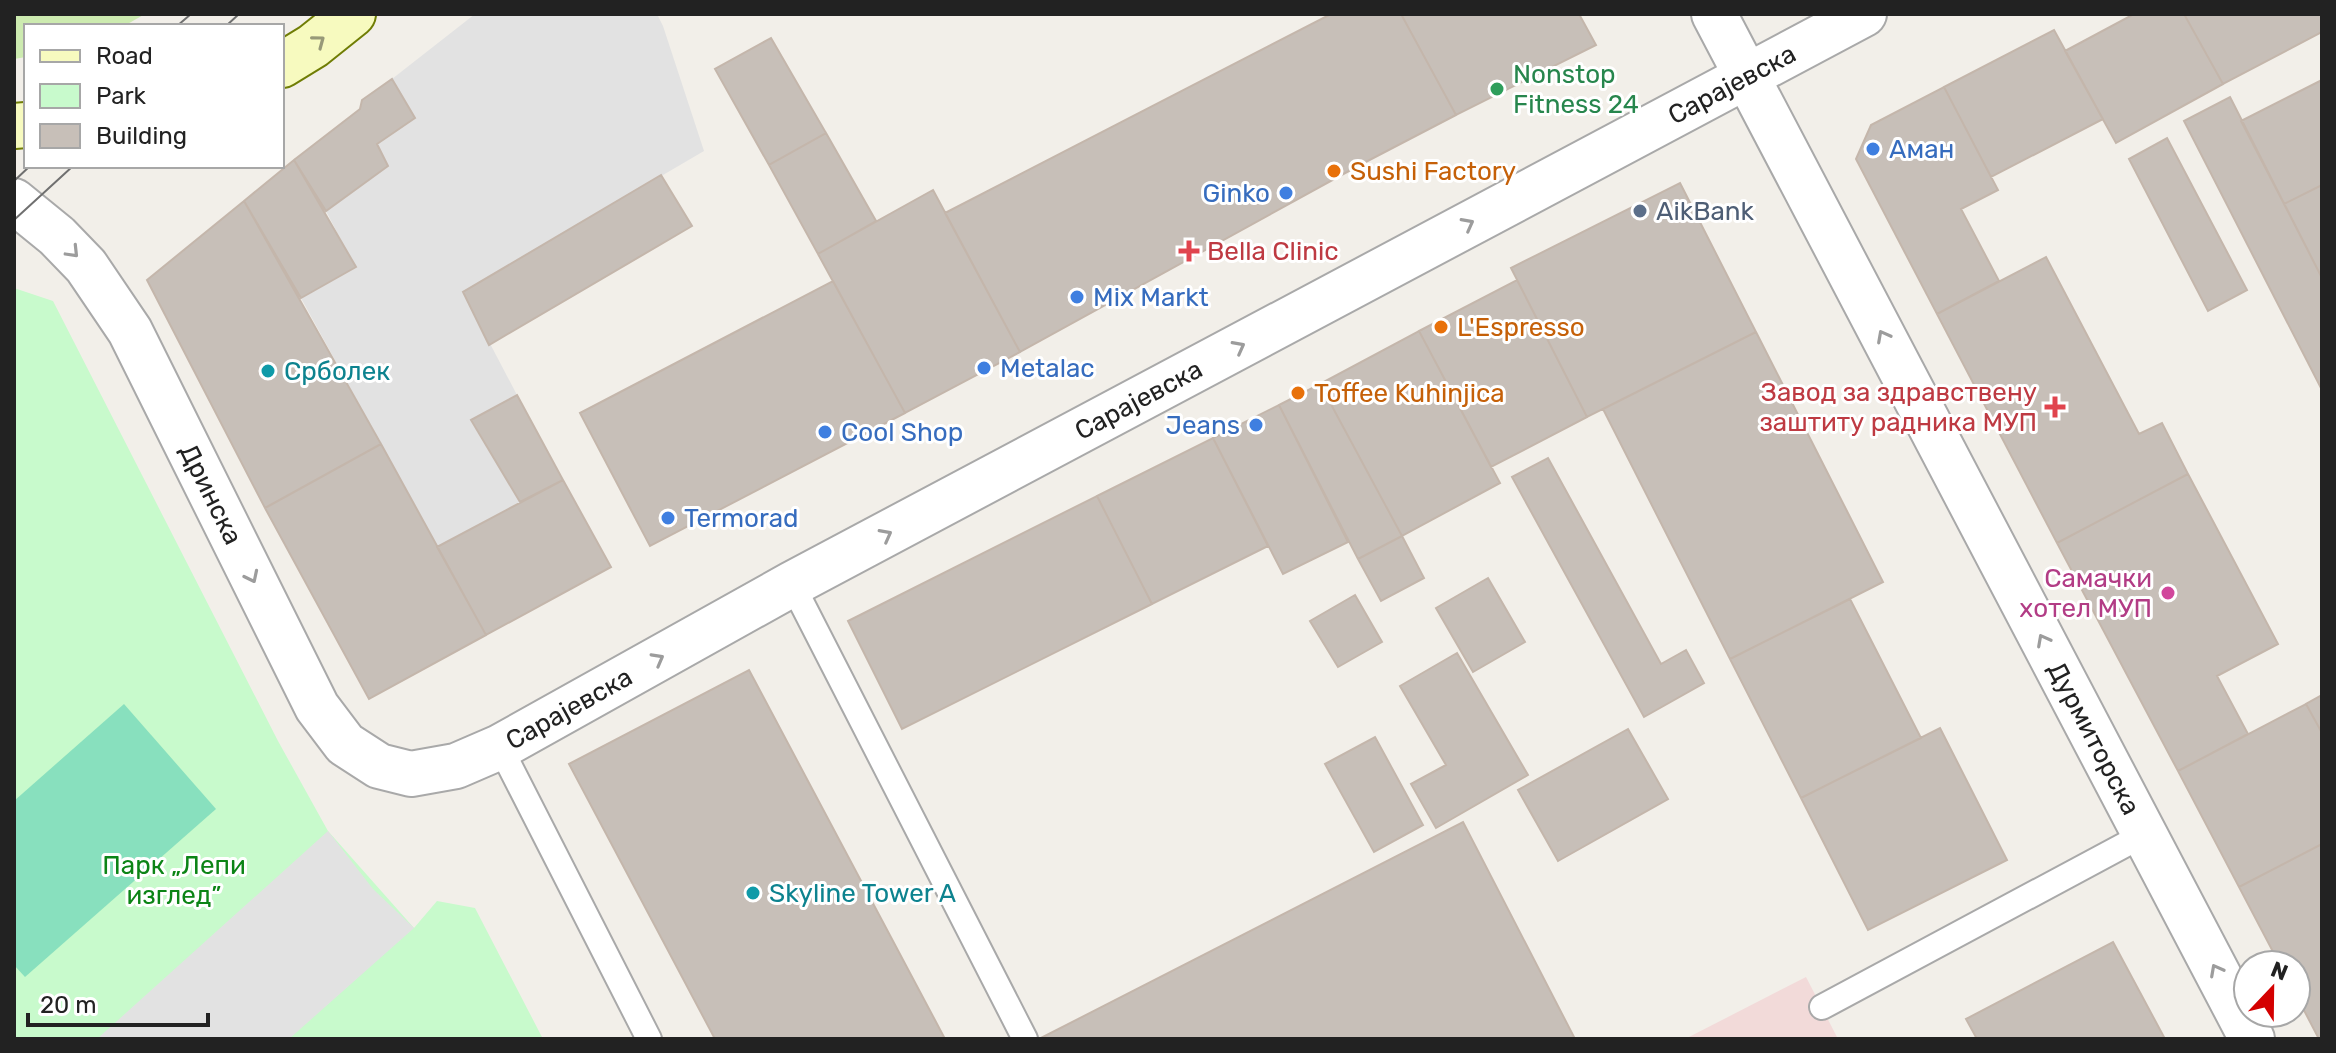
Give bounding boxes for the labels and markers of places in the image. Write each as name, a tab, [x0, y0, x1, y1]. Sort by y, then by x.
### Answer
place label: Nonstop Fitness 24	[1513, 59, 1639, 120]
marker: Nonstop Fitness 24	[1488, 80, 1506, 98]
place label: Аман	[1889, 134, 1954, 165]
marker: Аман	[1864, 140, 1882, 158]
place label: Sushi Factory	[1350, 156, 1516, 187]
marker: Sushi Factory	[1325, 162, 1343, 180]
place label: Ginko	[1203, 178, 1270, 209]
marker: Ginko	[1277, 184, 1295, 202]
place label: AikBank	[1656, 196, 1755, 227]
marker: AikBank	[1631, 202, 1649, 220]
place label: Bella Clinic	[1207, 236, 1339, 267]
marker: Bella Clinic	[1178, 240, 1200, 262]
place label: Mix Markt	[1093, 282, 1209, 313]
marker: Mix Markt	[1068, 288, 1086, 306]
place label: L'Espresso	[1457, 312, 1585, 343]
marker: L'Espresso	[1432, 318, 1450, 336]
place label: Metalac	[1000, 353, 1095, 384]
place label: Срболек	[284, 356, 390, 387]
marker: Metalac	[975, 359, 993, 377]
marker: Срболек	[259, 362, 277, 380]
place label: Завод за здравствену заштиту радника МУП	[1760, 377, 2037, 438]
place label: Toffee Kuhinjica	[1314, 378, 1505, 409]
marker: Toffee Kuhinjica	[1289, 384, 1307, 402]
marker: Завод за здравствену заштиту радника МУП	[2044, 396, 2066, 418]
place label: Jeans	[1166, 410, 1240, 441]
marker: Jeans	[1247, 416, 1265, 434]
place label: Cool Shop	[841, 417, 963, 448]
marker: Cool Shop	[816, 423, 834, 441]
place label: Termorad	[684, 503, 799, 534]
marker: Termorad	[659, 509, 677, 527]
place label: Самачки хотел МУП	[2019, 563, 2152, 624]
marker: Самачки хотел МУП	[2159, 584, 2177, 602]
place label: Skyline Tower A	[769, 878, 956, 909]
marker: Skyline Tower A	[744, 884, 762, 902]

